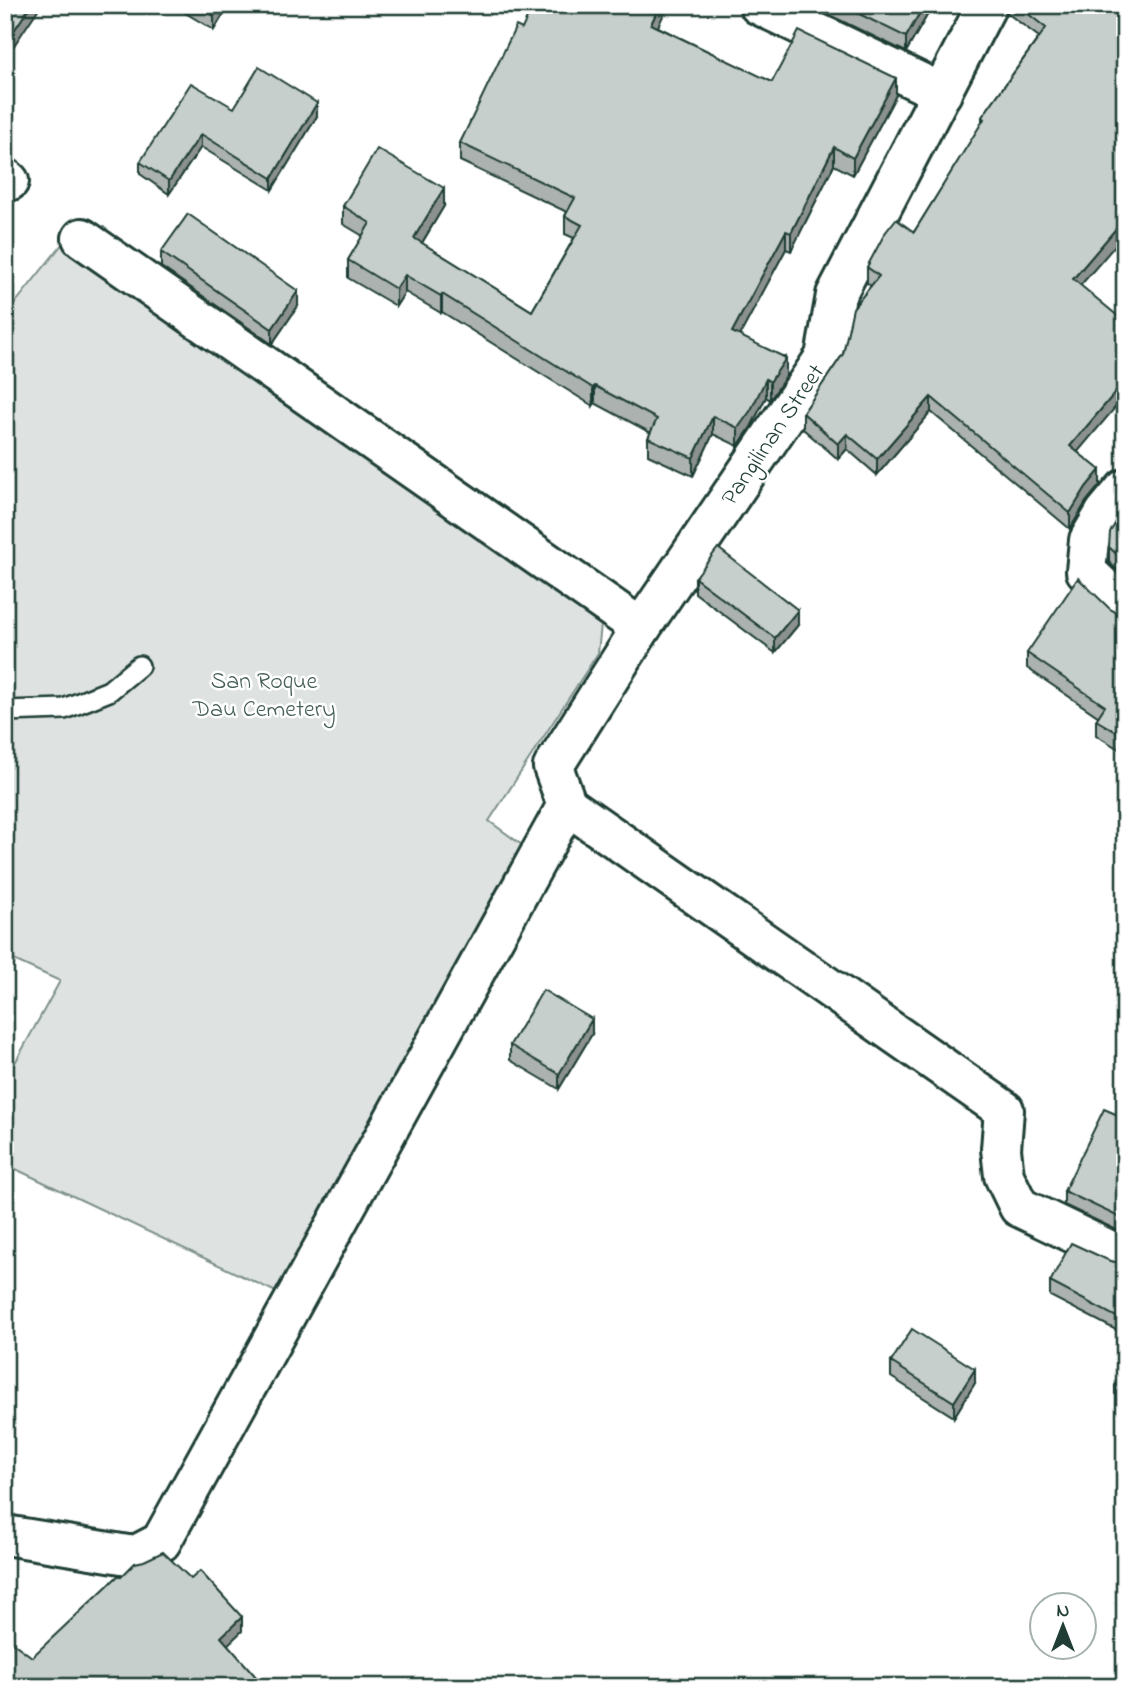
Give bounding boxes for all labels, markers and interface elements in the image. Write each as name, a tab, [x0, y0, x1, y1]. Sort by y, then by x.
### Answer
street label: Pangilinan Street	[714, 358, 834, 513]
park label: San Roque Dau Cemetery	[191, 665, 336, 729]
north arrow	[1028, 1590, 1098, 1660]
text: N	[1057, 1598, 1070, 1625]

